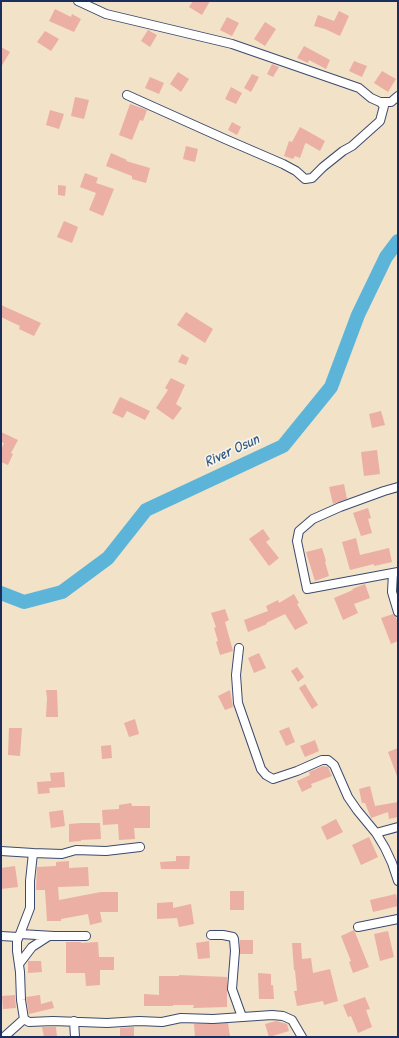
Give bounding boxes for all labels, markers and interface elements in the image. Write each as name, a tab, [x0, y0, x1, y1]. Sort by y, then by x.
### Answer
water label: River Osun	[202, 431, 262, 471]

